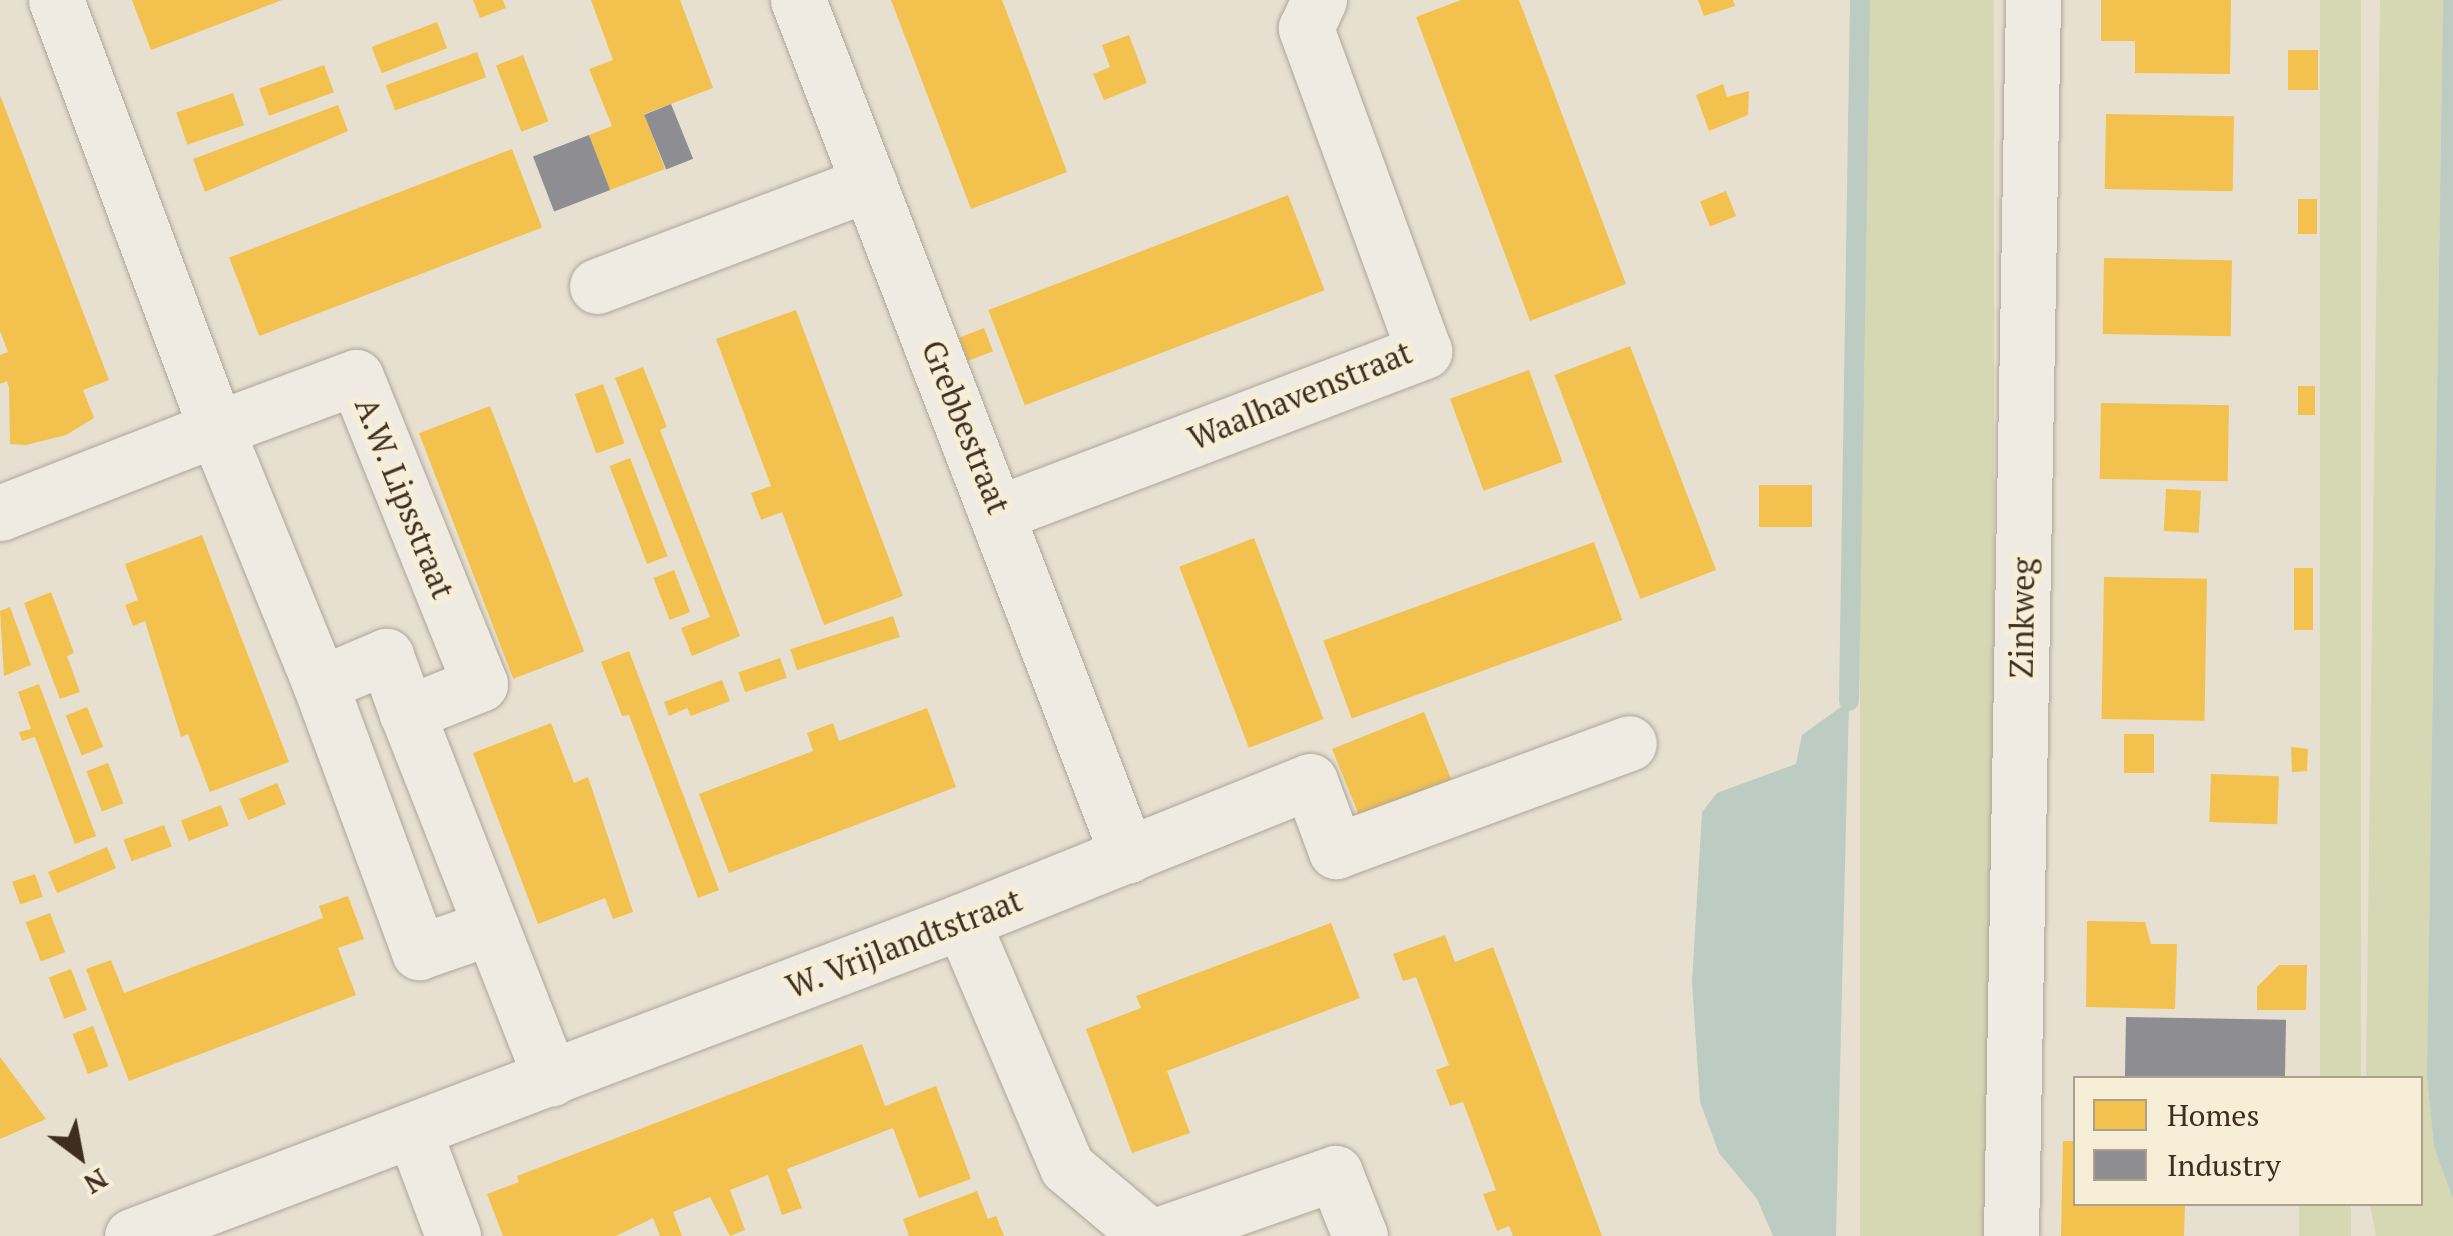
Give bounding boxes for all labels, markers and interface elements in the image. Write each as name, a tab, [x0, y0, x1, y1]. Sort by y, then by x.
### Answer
street label: Waalhavenstraat	[1183, 333, 1417, 457]
street label: Grebbestraat	[914, 335, 1018, 519]
street label: A.W. Lipsstraat	[347, 391, 463, 605]
street label: Zinkweg	[2002, 557, 2042, 679]
street label: W. Vrijlandtstraat	[780, 880, 1028, 1006]
legend	[2073, 1076, 2423, 1206]
text: Homes	[2167, 1095, 2259, 1135]
north arrow	[30, 1106, 130, 1206]
text: Industry	[2167, 1145, 2281, 1185]
text: N	[77, 1161, 115, 1203]

